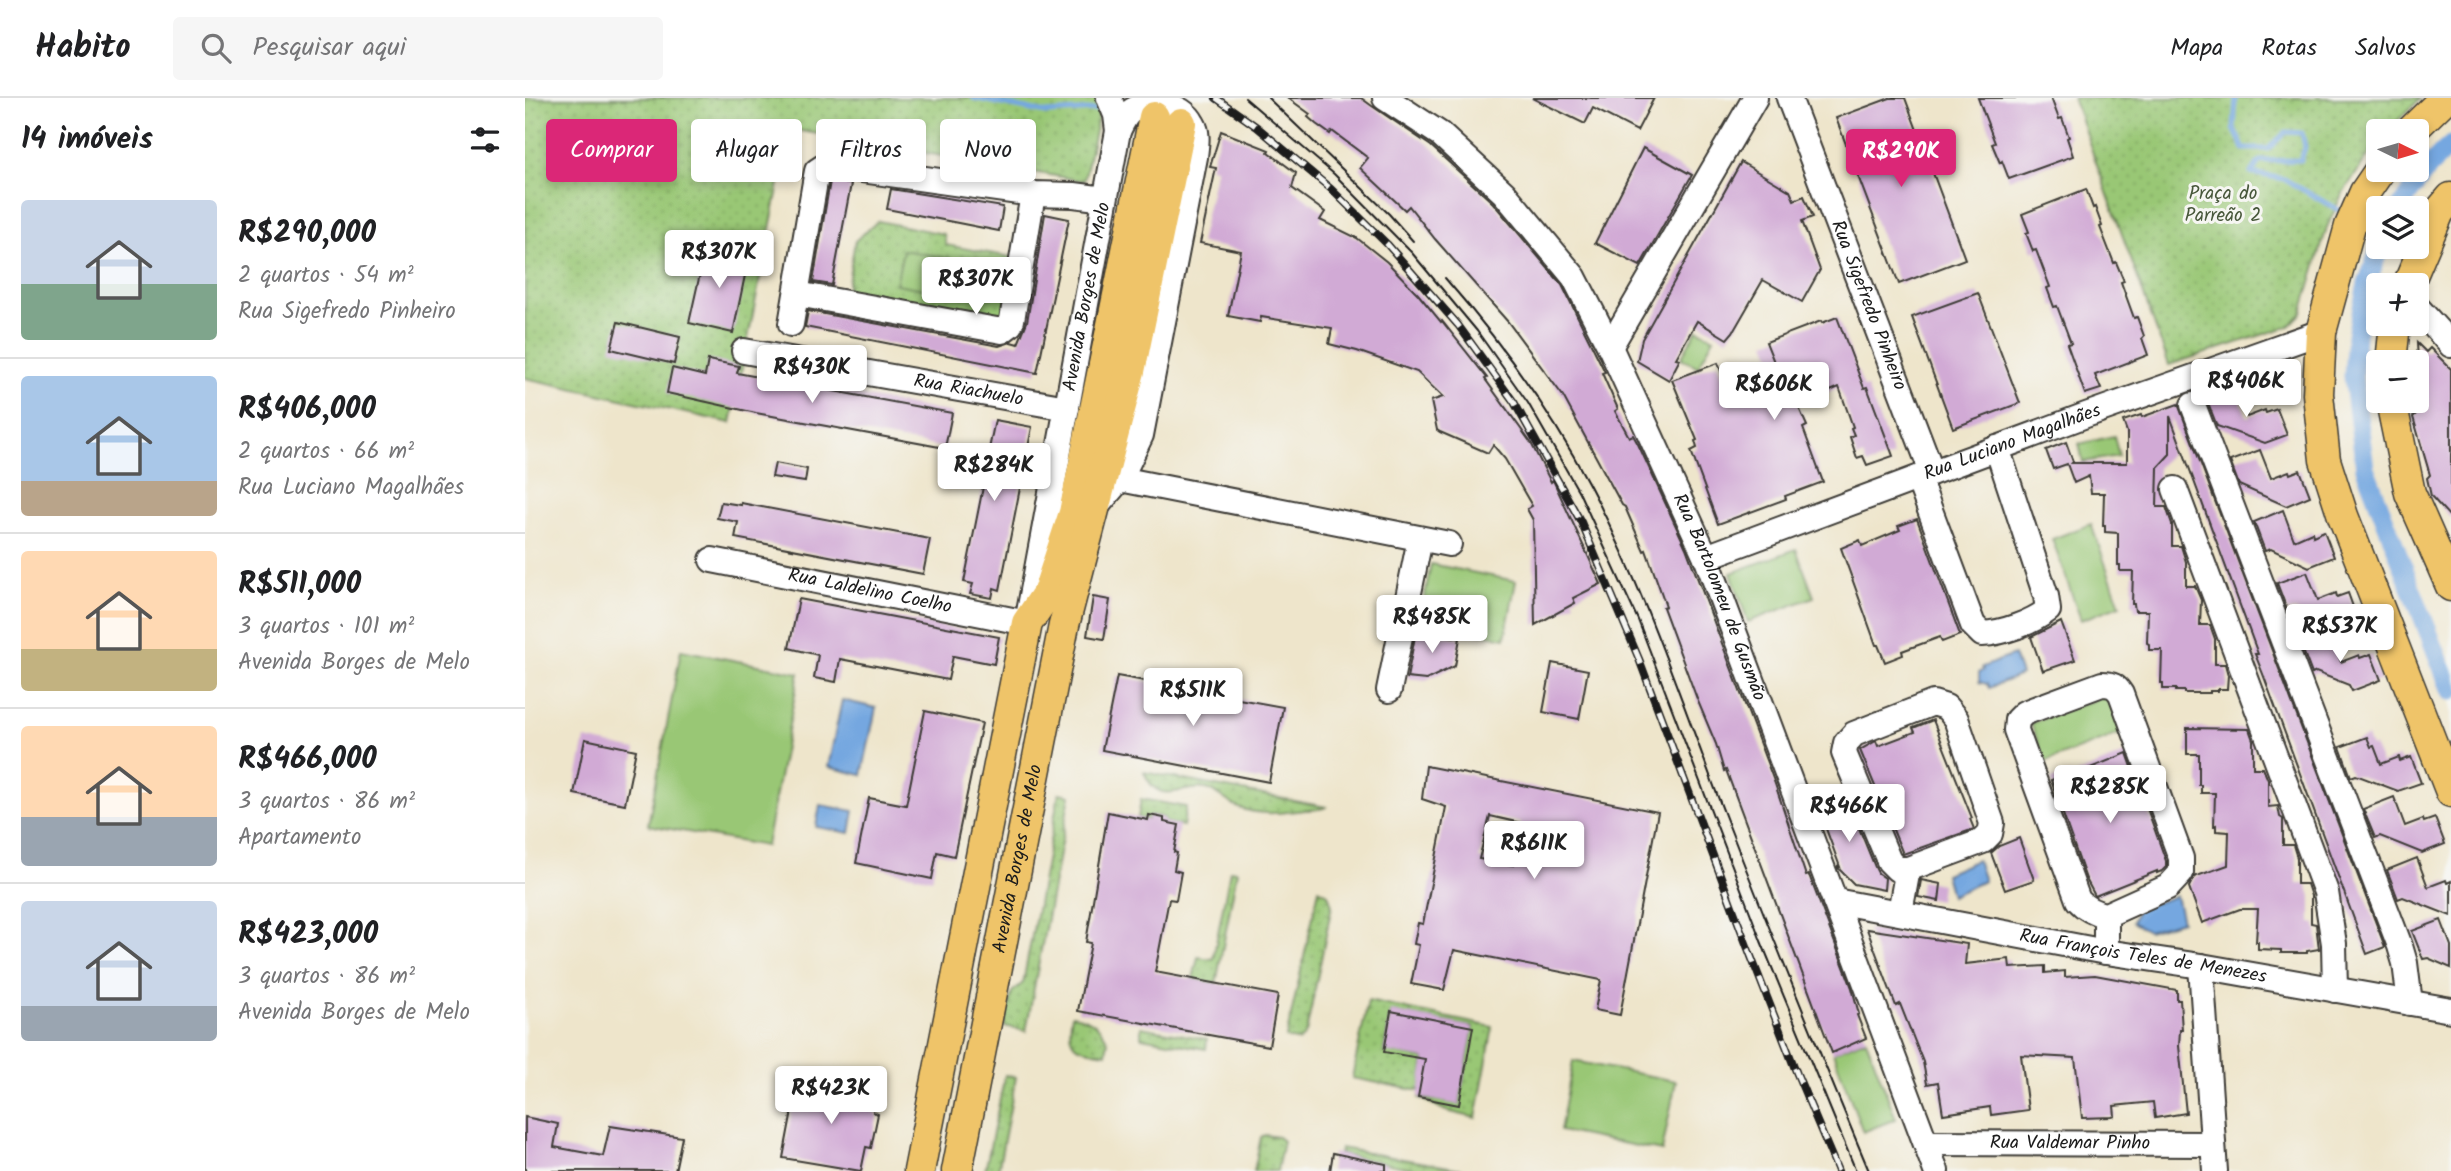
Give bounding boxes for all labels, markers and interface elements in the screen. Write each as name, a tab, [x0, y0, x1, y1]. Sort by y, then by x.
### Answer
search box	[173, 17, 663, 80]
text: Habito	[35, 22, 131, 75]
text: Pesquisar aqui	[253, 27, 406, 69]
icon: search	[197, 29, 235, 67]
text: Mapa	[2170, 29, 2223, 68]
text: Rotas	[2261, 29, 2317, 68]
text: Salvos	[2355, 29, 2416, 68]
text: 14 imóveis	[21, 116, 153, 164]
chip: Comprar	[546, 119, 677, 182]
chip: Alugar	[691, 119, 802, 182]
chip: Filtros	[816, 119, 926, 182]
chip: Novo	[940, 119, 1036, 182]
north arrow	[2366, 119, 2429, 182]
map controls	[2366, 119, 2429, 413]
icon: filters	[466, 121, 504, 159]
pin: R$290K	[1844, 130, 1958, 189]
text: R$290K	[1862, 134, 1940, 170]
park label: Praça do Parreão 2	[2185, 179, 2261, 231]
button: layers	[2366, 196, 2429, 259]
street label: Avenida Borges de Melo	[1055, 200, 1120, 394]
text: R$290,000	[238, 210, 376, 258]
street label: Rua Sigefredo Pinheiro	[1822, 216, 1914, 395]
icon: home	[77, 228, 161, 312]
pin: R$307K	[662, 230, 776, 290]
text: R$307K	[681, 235, 757, 271]
text: 2 quartos · 54 m²	[238, 258, 414, 294]
pin: R$307K	[919, 258, 1033, 317]
text: R$307K	[938, 262, 1014, 298]
button: +	[2366, 273, 2429, 336]
text: Rua Sigefredo Pinheiro	[238, 294, 456, 330]
pin: R$430K	[755, 345, 869, 405]
text: R$430K	[773, 350, 851, 386]
button: −	[2366, 350, 2429, 413]
pin: R$406K	[2189, 360, 2303, 419]
pin: R$606K	[1717, 362, 1831, 422]
text: R$406K	[2207, 364, 2285, 400]
street label: Rua Riachuelo	[911, 366, 1026, 415]
text: R$606K	[1735, 367, 1813, 403]
text: R$406,000	[238, 386, 376, 434]
street label: Rua Luciano Magalhães	[1919, 396, 2105, 489]
icon: home	[77, 404, 161, 488]
text: 2 quartos · 66 m²	[238, 434, 414, 470]
pin: R$284K	[937, 444, 1051, 503]
text: R$284K	[954, 448, 1034, 484]
text: Rua Luciano Magalhães	[238, 470, 464, 506]
street label: Rua Bartolomeu de Gusmão	[1664, 489, 1774, 705]
text: R$511,000	[238, 561, 361, 609]
street label: Rua Laldelino Coelho	[785, 561, 954, 623]
icon: home	[77, 579, 161, 663]
pin: R$485K	[1375, 596, 1489, 655]
text: R$485K	[1392, 600, 1472, 636]
pin: R$537K	[2283, 604, 2397, 664]
text: 3 quartos · 101 m²	[238, 609, 414, 645]
text: R$537K	[2302, 609, 2378, 645]
text: Avenida Borges de Melo	[238, 645, 470, 681]
pin: R$511K	[1136, 668, 1250, 728]
text: R$511K	[1160, 673, 1226, 709]
text: R$466,000	[238, 736, 377, 784]
icon: home	[77, 754, 161, 838]
street label: Avenida Borges de Melo	[985, 762, 1051, 956]
pin: R$285K	[2053, 766, 2167, 825]
text: R$285K	[2070, 770, 2150, 806]
text: 3 quartos · 86 m²	[238, 784, 415, 820]
pin: R$466K	[1792, 784, 1906, 844]
text: R$466K	[1810, 789, 1888, 825]
text: Apartamento	[238, 820, 361, 856]
pin: R$611K	[1477, 822, 1591, 881]
text: R$611K	[1500, 826, 1568, 862]
text: R$423,000	[238, 911, 378, 959]
street label: Rua François Teles de Menezes	[2017, 921, 2269, 992]
icon: home	[77, 929, 161, 1013]
text: 3 quartos · 86 m²	[238, 959, 415, 995]
text: Avenida Borges de Melo	[238, 995, 470, 1031]
pin: R$423K	[774, 1066, 888, 1126]
text: R$423K	[791, 1071, 871, 1107]
street label: Rua Valdemar Pinho	[1990, 1128, 2150, 1159]

